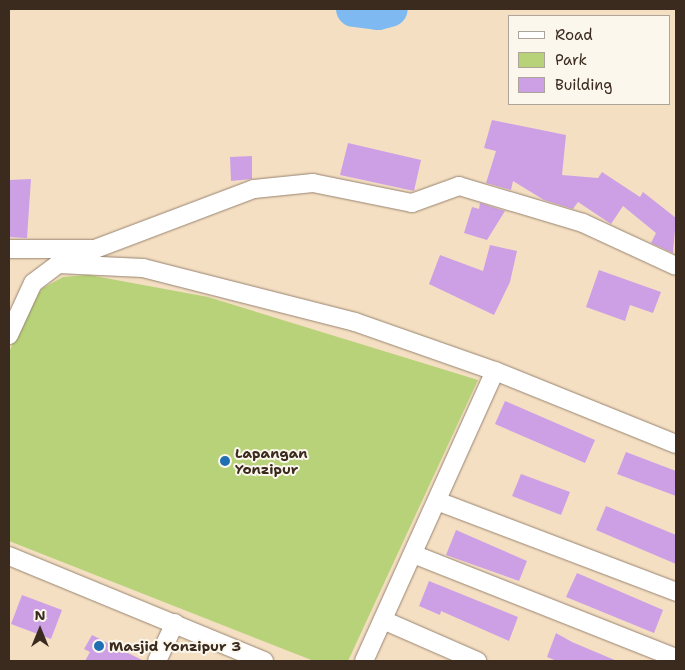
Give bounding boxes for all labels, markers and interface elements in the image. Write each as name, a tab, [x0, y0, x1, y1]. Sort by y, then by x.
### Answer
legend	[508, 15, 670, 105]
text: Road	[555, 25, 593, 45]
text: Park	[555, 50, 587, 70]
text: Building	[555, 75, 612, 95]
place label: Lapangan Yonzipur	[235, 445, 308, 478]
marker: Lapangan Yonzipur	[219, 455, 231, 467]
north arrow	[15, 605, 65, 655]
text: N	[34, 606, 46, 624]
place label: Masjid Yonzipur 3	[109, 638, 241, 654]
marker: Masjid Yonzipur 3	[93, 640, 105, 652]

